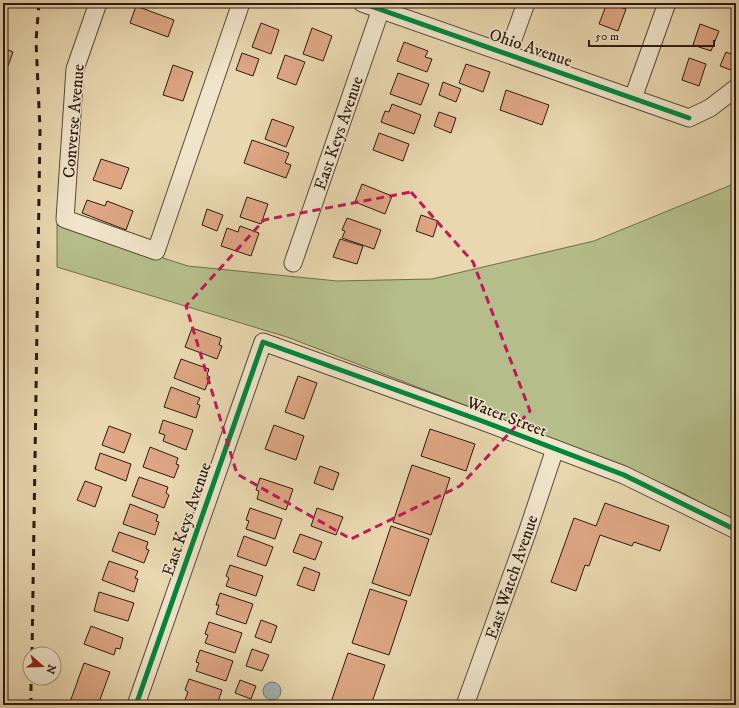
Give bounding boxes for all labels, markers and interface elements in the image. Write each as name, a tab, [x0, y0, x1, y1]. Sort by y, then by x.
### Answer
scale bar	[589, 22, 714, 48]
street label: Ohio Avenue	[486, 24, 575, 72]
text: 50 m	[595, 29, 619, 44]
street label: Converse Avenue	[58, 63, 90, 179]
street label: East Keys Avenue	[309, 73, 369, 193]
street label: Water Street	[462, 391, 551, 443]
street label: East Keys Avenue	[157, 459, 217, 579]
street label: East Watch Avenue	[480, 512, 544, 642]
north arrow	[22, 646, 62, 686]
text: N	[42, 662, 59, 676]

